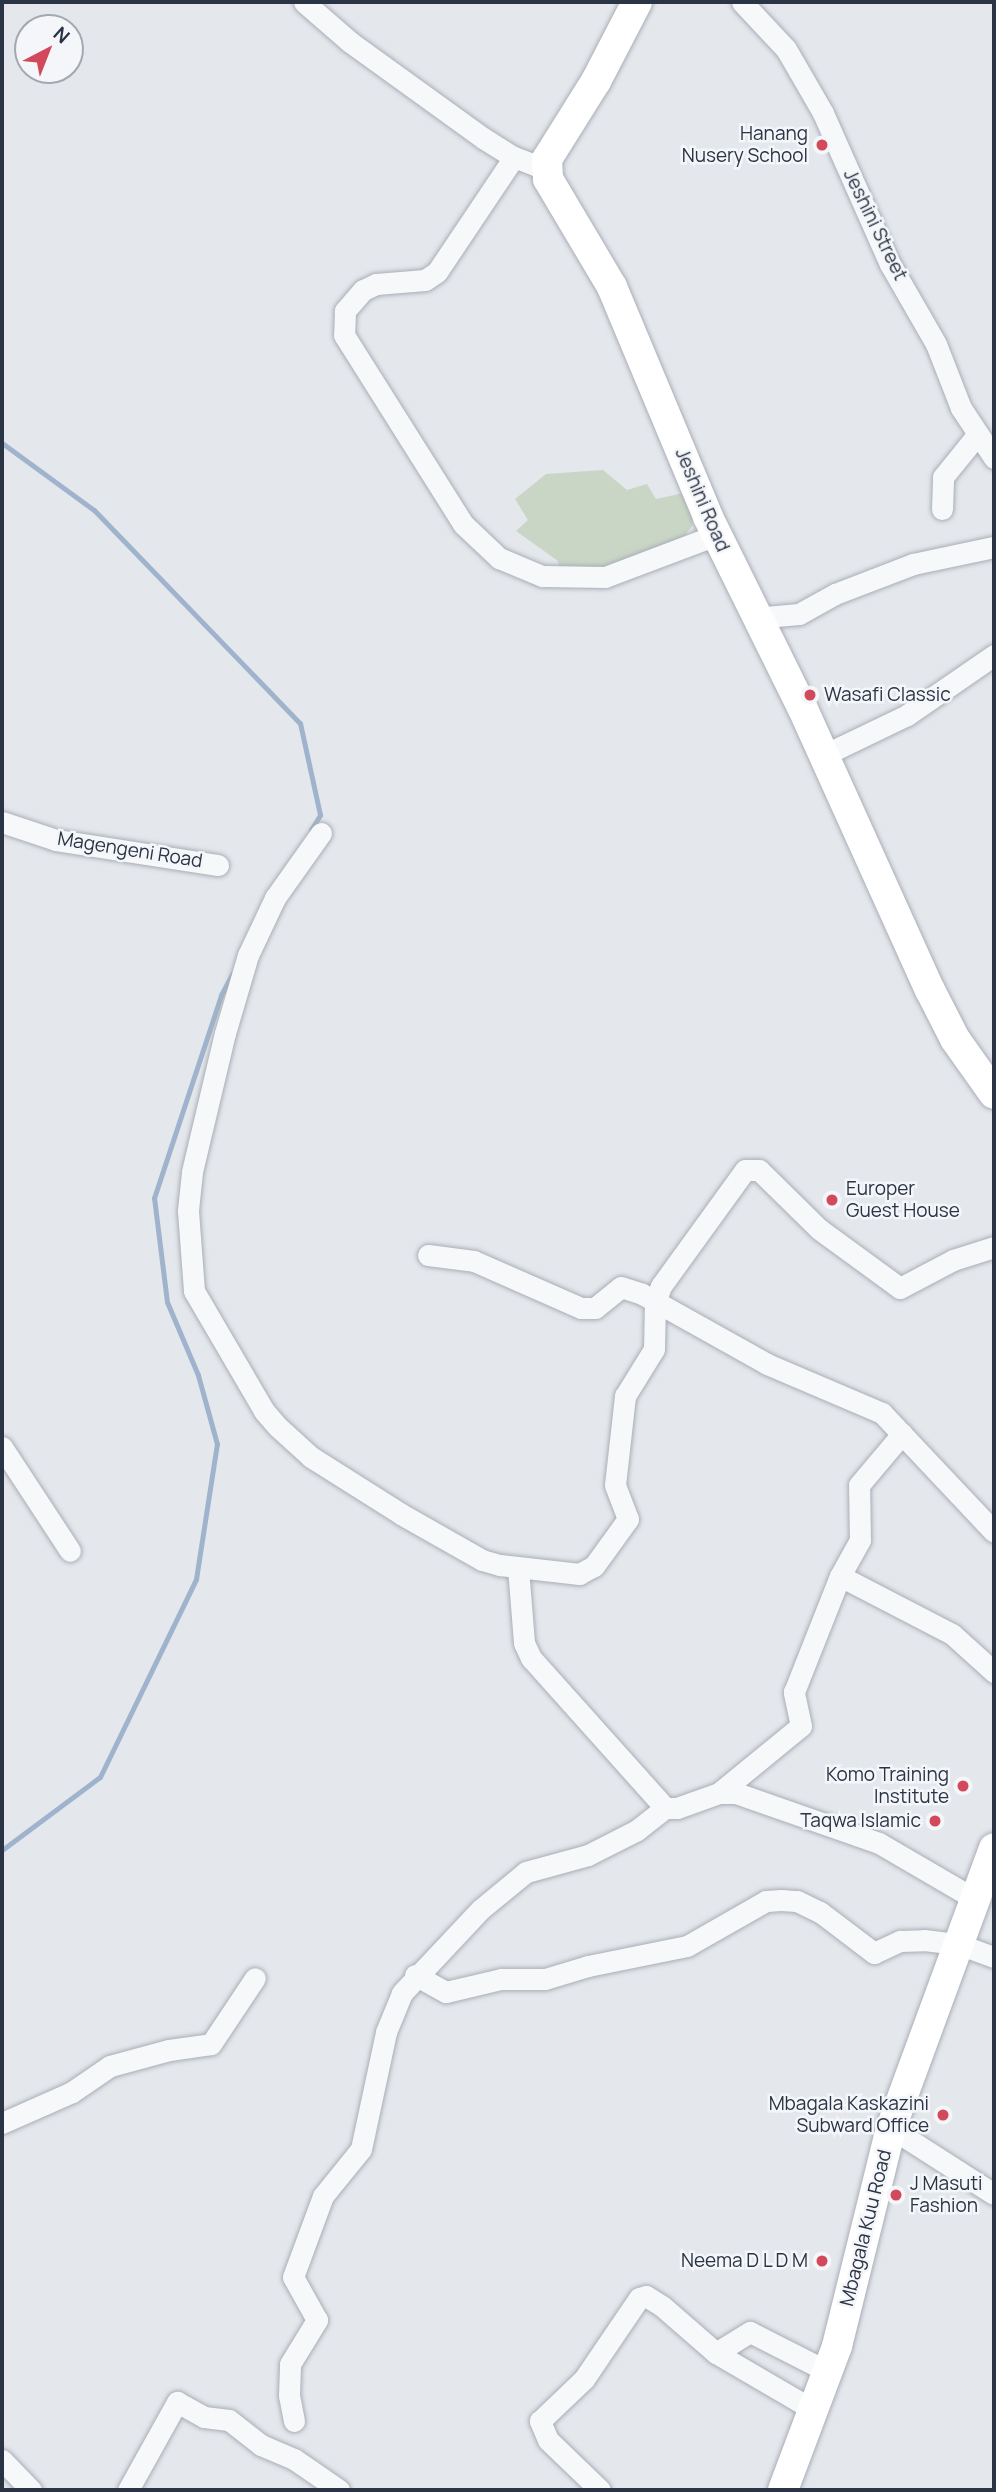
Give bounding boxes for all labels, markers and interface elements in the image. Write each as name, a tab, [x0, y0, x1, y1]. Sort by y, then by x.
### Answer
north arrow	[14, 14, 84, 84]
text: N	[48, 21, 75, 49]
place label: Hanang Nusery School	[682, 123, 808, 167]
marker: Hanang Nusery School	[814, 137, 830, 153]
street label: Jeshini Street	[838, 166, 912, 284]
street label: Jeshini Road	[670, 445, 734, 555]
place label: Wasafi Classic	[824, 684, 951, 706]
marker: Wasafi Classic	[802, 687, 818, 703]
street label: Magengeni Road	[56, 827, 204, 873]
place label: Europer Guest House	[846, 1178, 960, 1222]
marker: Europer Guest House	[824, 1192, 840, 1208]
place label: Komo Training Institute	[826, 1764, 949, 1808]
marker: Komo Training Institute	[955, 1778, 971, 1794]
place label: Taqwa Islamic	[800, 1810, 921, 1832]
marker: Taqwa Islamic	[927, 1813, 943, 1829]
place label: Mbagala Kaskazini Subward Office	[769, 2093, 929, 2137]
marker: Mbagala Kaskazini Subward Office	[935, 2107, 951, 2123]
street label: Mbagala Kuu Road	[836, 2147, 896, 2309]
place label: J Masuti Fashion	[910, 2173, 982, 2217]
marker: J Masuti Fashion	[888, 2187, 904, 2203]
place label: Neema D L D M	[680, 2250, 808, 2272]
marker: Neema D L D M	[814, 2253, 830, 2269]

